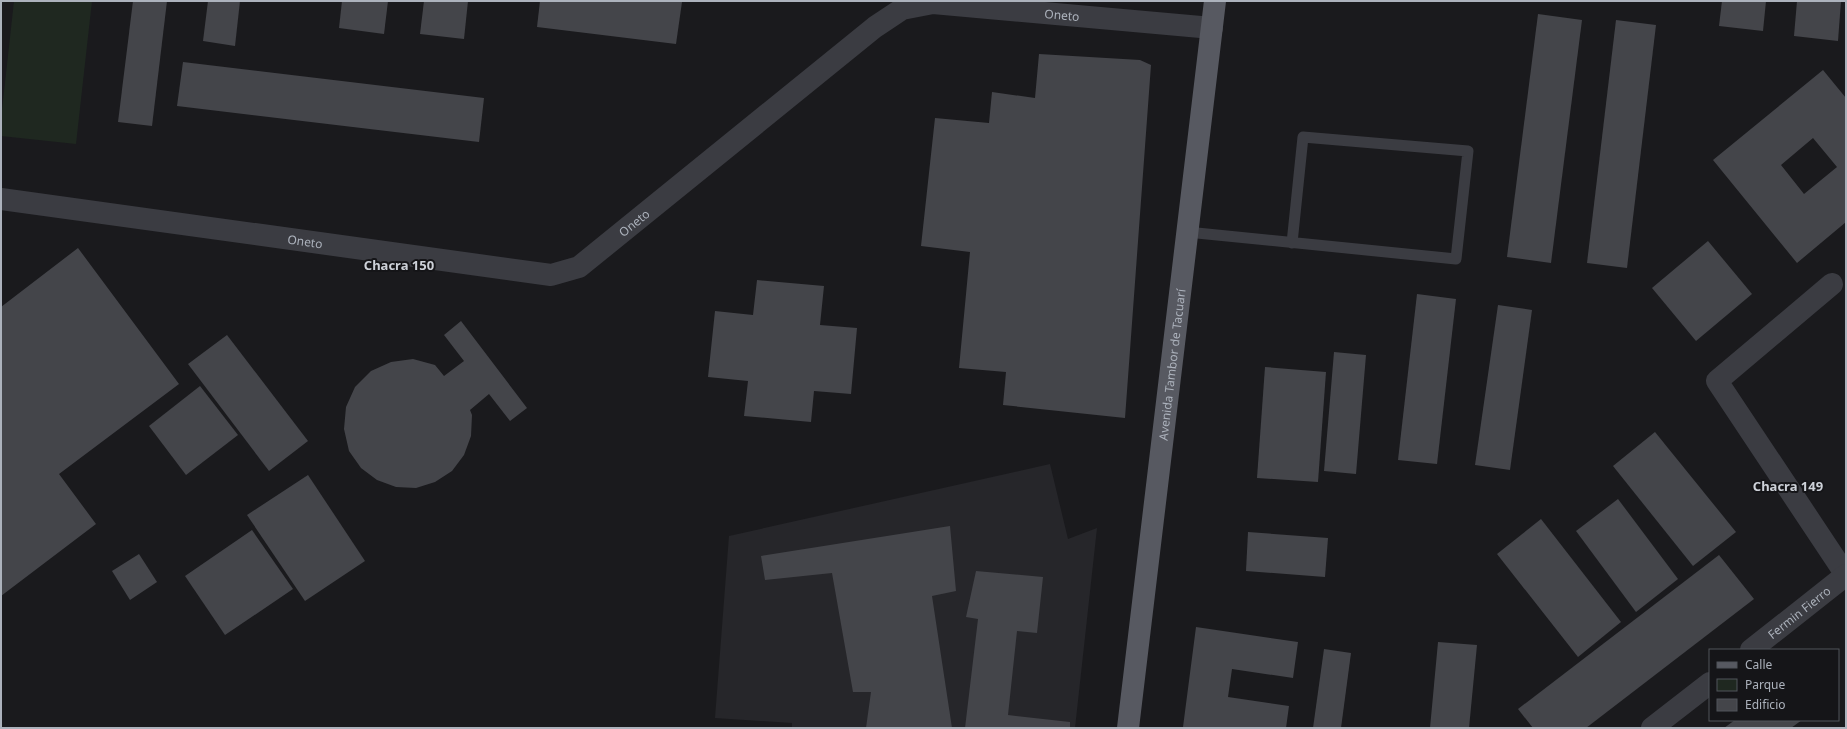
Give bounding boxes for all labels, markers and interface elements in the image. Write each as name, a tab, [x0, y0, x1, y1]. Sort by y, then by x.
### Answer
street label: Oneto	[1044, 5, 1080, 25]
street label: Oneto	[615, 205, 653, 240]
street label: Oneto	[287, 230, 324, 252]
district label: Chacra 150	[364, 256, 434, 274]
street label: Avenida Tambor de Tacuarí	[1154, 287, 1189, 441]
district label: Chacra 149	[1753, 477, 1823, 495]
street label: Fermin Fierro	[1764, 582, 1834, 642]
legend	[1709, 649, 1839, 721]
text: Calle	[1745, 656, 1773, 673]
text: Parque	[1745, 676, 1786, 693]
text: Edificio	[1745, 696, 1786, 713]

